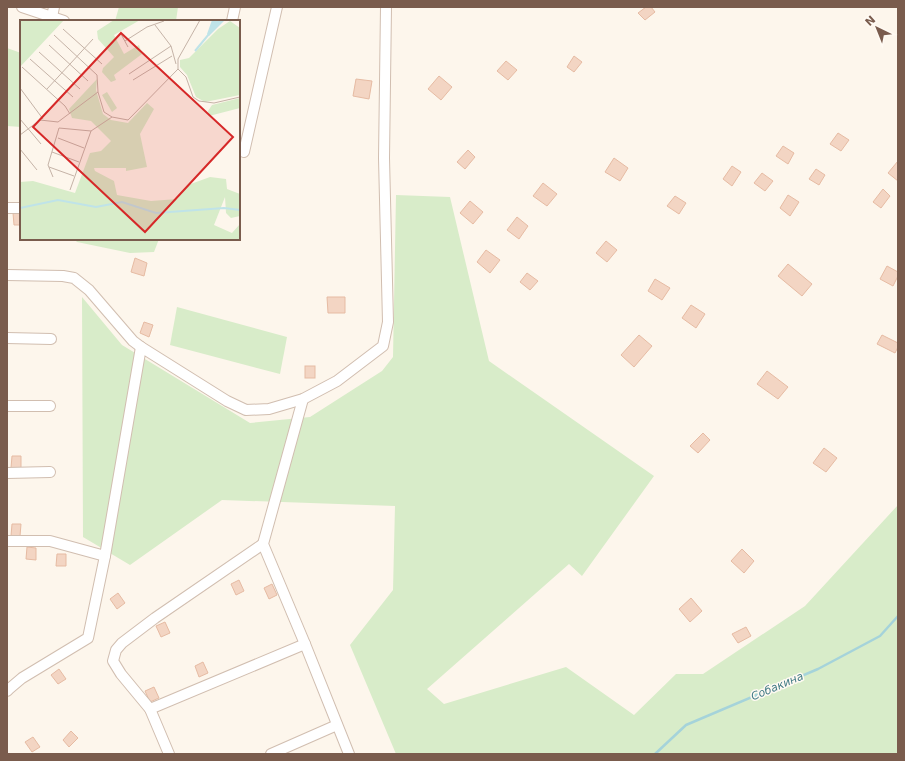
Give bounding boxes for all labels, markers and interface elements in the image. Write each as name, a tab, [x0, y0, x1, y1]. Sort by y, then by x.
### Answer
north arrow	[857, 8, 897, 48]
text: N	[863, 13, 878, 29]
inset map	[20, 20, 240, 240]
water label: Собакина	[749, 670, 806, 703]

